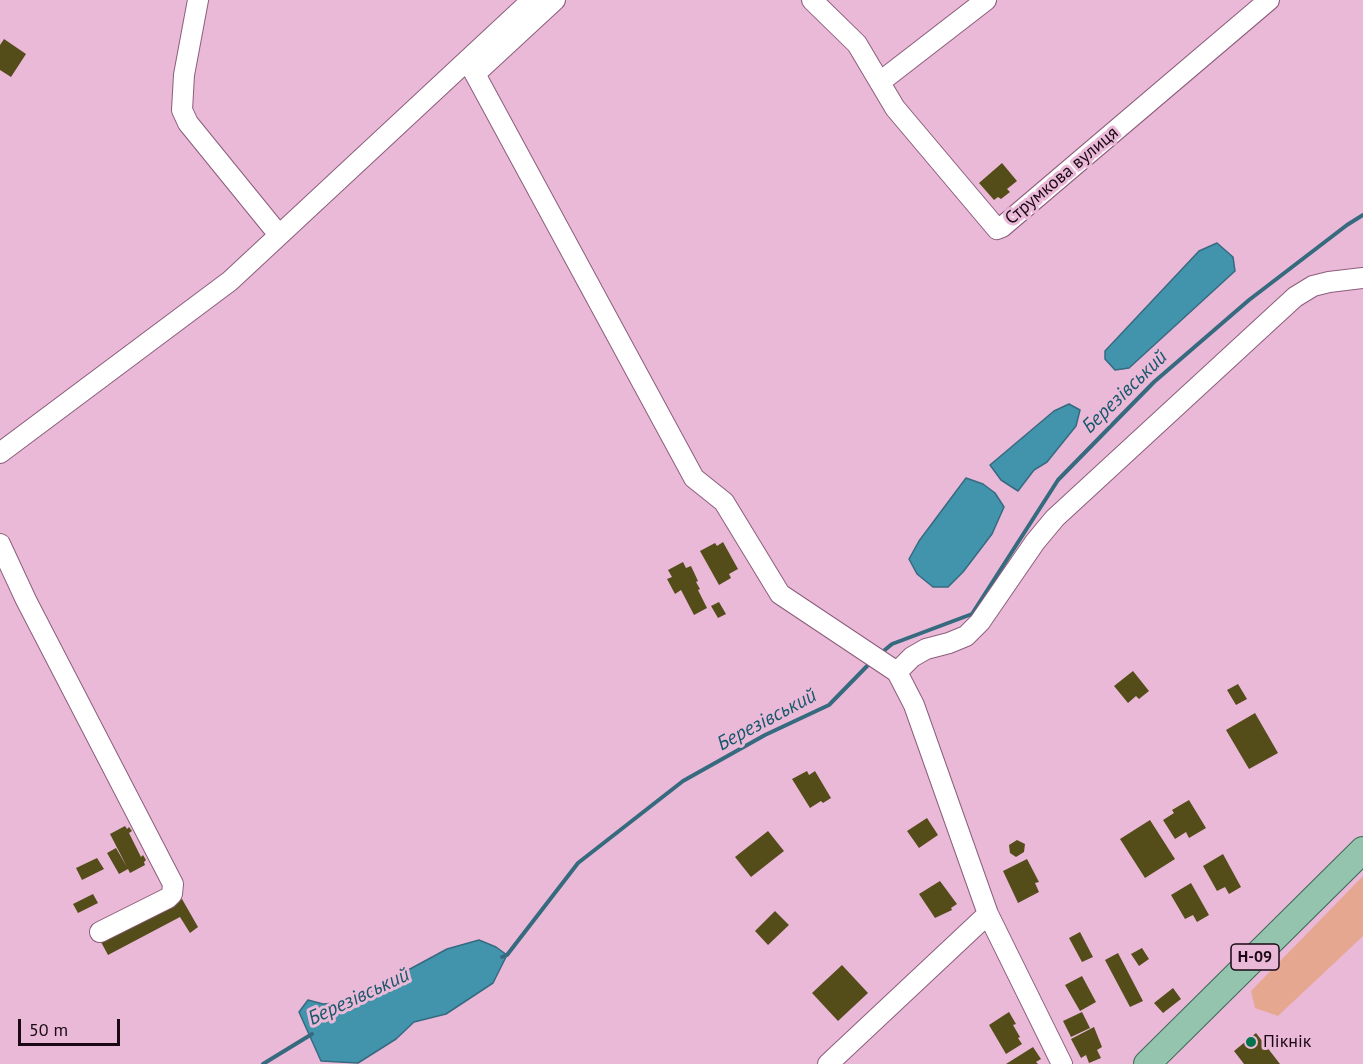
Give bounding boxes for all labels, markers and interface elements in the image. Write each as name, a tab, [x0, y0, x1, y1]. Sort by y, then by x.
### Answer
street label: Струмкова вулиця	[1001, 122, 1123, 230]
water label: Березівський	[1077, 346, 1173, 438]
water label: Березівський	[713, 684, 821, 756]
road number: Н-09	[1231, 944, 1279, 970]
water label: Березівський	[305, 963, 413, 1031]
scale bar	[21, 1007, 123, 1045]
text: 50 m	[29, 1018, 68, 1041]
place label: Пікнік	[1263, 1031, 1311, 1053]
marker: Пікнік	[1244, 1035, 1258, 1049]

